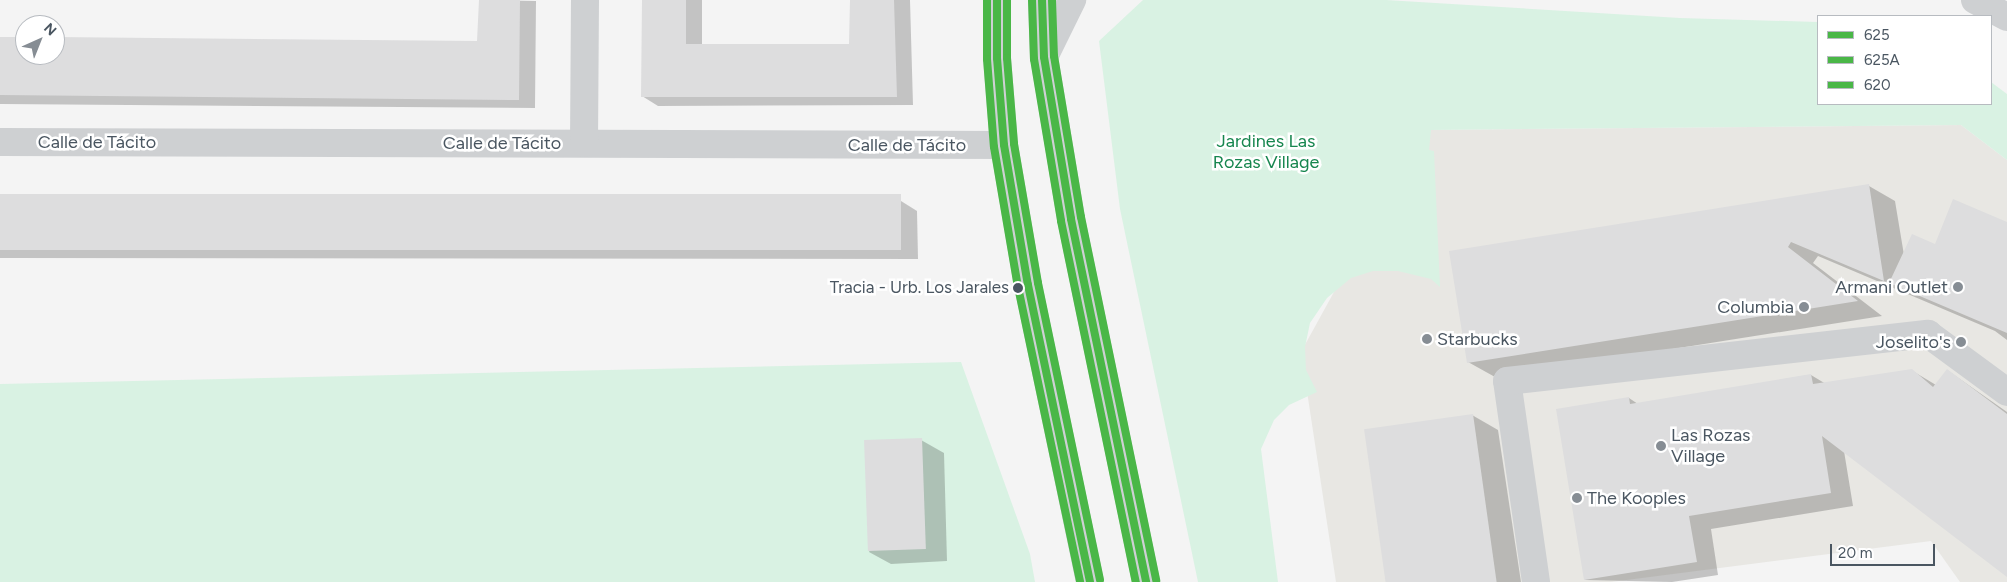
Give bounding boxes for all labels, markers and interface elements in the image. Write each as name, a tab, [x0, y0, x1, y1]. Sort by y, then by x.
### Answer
north arrow	[15, 15, 65, 65]
legend	[1817, 15, 1992, 105]
text: N	[40, 20, 60, 39]
text: 625	[1864, 26, 1890, 44]
text: 625A	[1864, 51, 1900, 69]
text: 620	[1864, 76, 1891, 94]
street label: Calle de Tácito	[38, 131, 156, 153]
park label: Jardines Las Rozas Village	[1213, 131, 1319, 173]
street label: Calle de Tácito	[443, 132, 561, 154]
street label: Calle de Tácito	[848, 134, 966, 156]
place label: Armani Outlet	[1835, 276, 1948, 298]
place label: Tracia - Urb. Los Jarales	[830, 278, 1009, 298]
marker: Armani Outlet	[1952, 281, 1964, 293]
marker: Tracia - Urb. Los Jarales	[1013, 283, 1023, 293]
place label: Columbia	[1717, 296, 1794, 318]
marker: Columbia	[1798, 301, 1810, 313]
place label: Starbucks	[1437, 328, 1518, 350]
place label: Joselito's	[1876, 331, 1951, 353]
marker: Starbucks	[1421, 333, 1433, 345]
marker: Joselito's	[1955, 336, 1967, 348]
place label: Las Rozas Village	[1671, 425, 1750, 468]
marker: Las Rozas Village	[1655, 440, 1667, 452]
place label: The Kooples	[1587, 487, 1686, 509]
marker: The Kooples	[1571, 492, 1583, 504]
scale bar	[1832, 534, 1937, 566]
text: 20 m	[1838, 544, 1872, 562]

